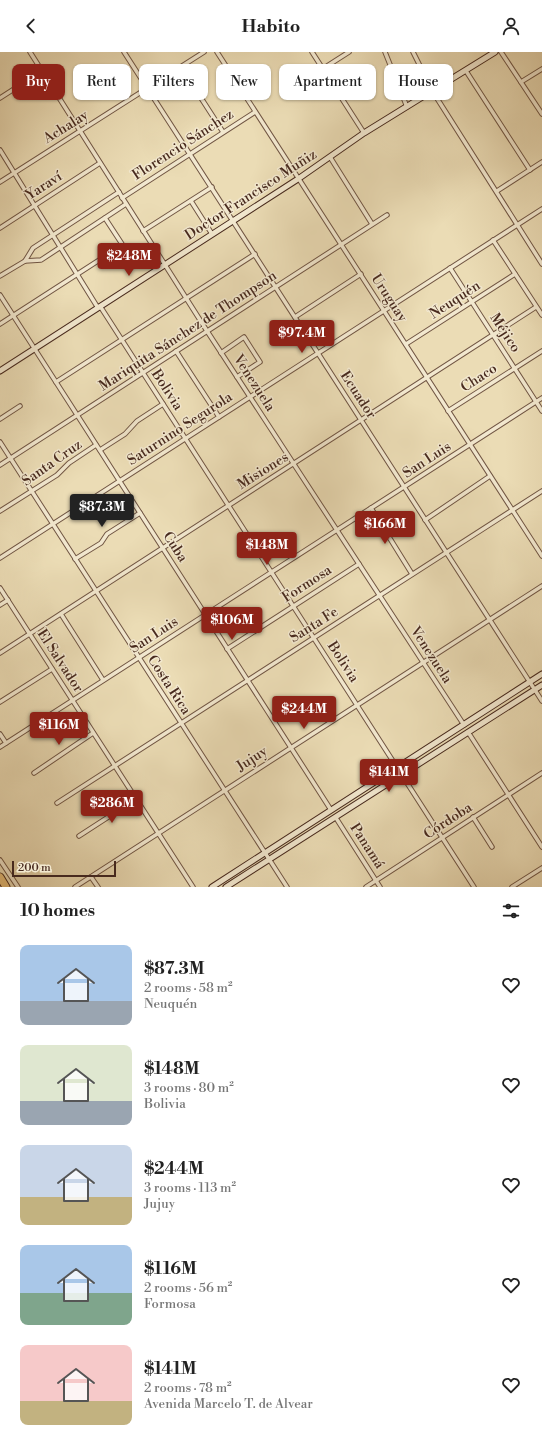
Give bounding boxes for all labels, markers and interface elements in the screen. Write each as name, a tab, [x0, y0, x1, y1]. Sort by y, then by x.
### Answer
icon: back	[20, 15, 42, 37]
text: Habito	[242, 15, 300, 38]
icon: person	[500, 15, 522, 37]
chip: Buy	[12, 64, 65, 100]
chip: Rent	[73, 64, 131, 100]
chip: Filters	[139, 64, 208, 100]
chip: New	[216, 64, 271, 100]
chip: Apartment	[279, 64, 376, 100]
chip: House	[384, 64, 453, 100]
street label: Florencio Sánchez	[129, 105, 237, 185]
street label: Achalay	[39, 106, 92, 148]
street label: Doctor Francisco Muñiz	[182, 145, 321, 244]
street label: Yaraví	[21, 167, 67, 205]
pin: $248M	[101, 243, 157, 277]
text: $248M	[107, 248, 152, 264]
street label: Mariquita Sánchez de Thompson	[96, 266, 281, 395]
street label: Uruguay	[367, 271, 411, 325]
street label: Neuquén	[426, 276, 484, 323]
street label: Méjico	[486, 310, 524, 356]
pin: $97.4M	[269, 320, 335, 354]
text: $97.4M	[278, 325, 326, 341]
street label: Venezuela	[228, 350, 280, 416]
street label: Chaco	[457, 359, 501, 396]
street label: Bolivia	[147, 365, 187, 415]
street label: Ecuador	[336, 368, 380, 422]
street label: Saturnino Segurola	[124, 388, 237, 470]
street label: Santa Cruz	[18, 436, 86, 490]
street label: San Luis	[399, 438, 455, 482]
street label: Misiones	[234, 448, 292, 494]
pin: $87.3M	[69, 494, 135, 528]
text: $87.3M	[79, 499, 125, 515]
pin: $166M	[357, 511, 413, 545]
text: $166M	[364, 516, 406, 532]
street label: Cuba	[159, 528, 192, 566]
pin: $148M	[239, 532, 295, 566]
text: $148M	[246, 537, 288, 553]
street label: Formosa	[279, 561, 336, 607]
street label: Santa Fe	[286, 603, 342, 647]
pin: $106M	[204, 607, 260, 641]
text: $106M	[210, 612, 254, 628]
street label: San Luis	[126, 613, 182, 657]
street label: Venezuela	[405, 622, 457, 688]
street label: El Salvador	[33, 626, 87, 696]
street label: Bolivia	[323, 637, 363, 687]
street label: Costa Rica	[143, 652, 195, 719]
pin: $244M	[276, 696, 332, 730]
text: $244M	[281, 701, 327, 717]
pin: $116M	[31, 712, 87, 746]
text: $116M	[39, 717, 79, 733]
street label: Jujuy	[232, 742, 271, 776]
pin: $141M	[361, 759, 417, 793]
text: $141M	[369, 764, 409, 780]
pin: $286M	[84, 790, 140, 824]
text: $286M	[90, 795, 134, 811]
street label: Córdoba	[420, 798, 476, 843]
street label: Panamá	[346, 820, 389, 873]
scale bar	[12, 859, 116, 878]
text: 200 m	[18, 861, 51, 875]
text: 10 homes	[20, 900, 95, 922]
icon: filters	[500, 900, 522, 922]
text: $87.3M	[144, 958, 204, 980]
icon: home	[52, 961, 100, 1009]
icon: heart	[500, 974, 522, 996]
text: 2 rooms · 58 m²	[144, 980, 233, 996]
text: Neuquén	[144, 996, 197, 1012]
text: $148M	[144, 1058, 200, 1080]
icon: home	[52, 1061, 100, 1109]
icon: heart	[500, 1074, 522, 1096]
text: 3 rooms · 80 m²	[144, 1080, 234, 1096]
text: Bolivia	[144, 1096, 186, 1112]
text: $244M	[144, 1158, 204, 1180]
icon: home	[52, 1161, 100, 1209]
icon: heart	[500, 1174, 522, 1196]
text: 3 rooms · 113 m²	[144, 1180, 236, 1196]
text: Jujuy	[144, 1196, 175, 1212]
text: $116M	[144, 1258, 197, 1280]
icon: home	[52, 1261, 100, 1309]
icon: heart	[500, 1274, 522, 1296]
text: 2 rooms · 56 m²	[144, 1280, 232, 1296]
text: Formosa	[144, 1296, 196, 1312]
text: $141M	[144, 1358, 197, 1380]
icon: home	[52, 1361, 100, 1409]
icon: heart	[500, 1374, 522, 1396]
text: 2 rooms · 78 m²	[144, 1380, 232, 1396]
text: Avenida Marcelo T. de Alvear	[144, 1396, 313, 1412]

